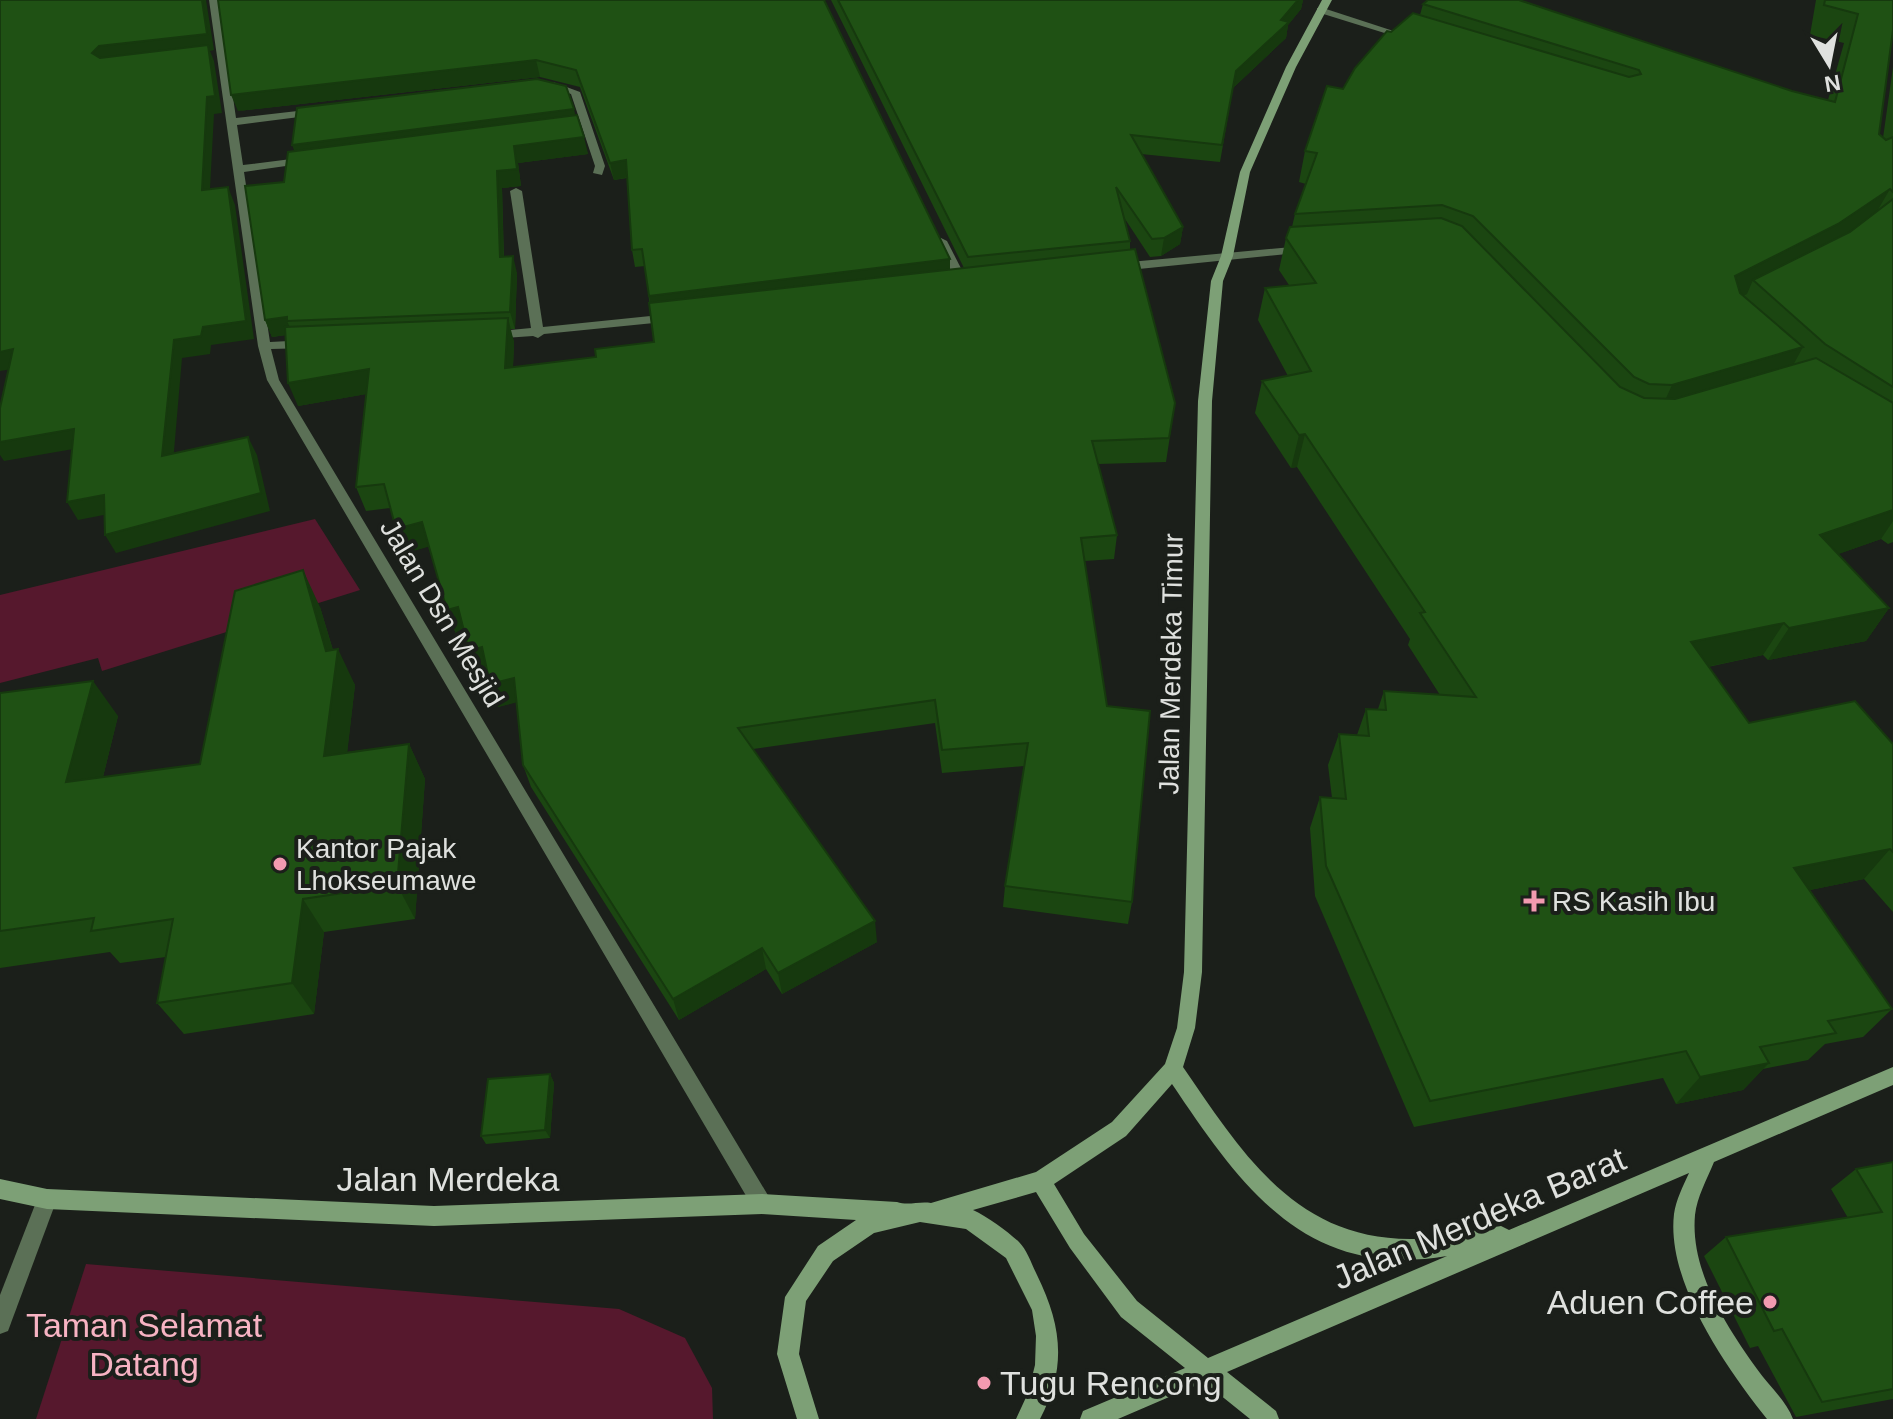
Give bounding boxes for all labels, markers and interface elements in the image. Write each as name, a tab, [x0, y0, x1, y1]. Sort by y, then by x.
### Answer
north arrow	[1789, 24, 1869, 104]
text: N	[1822, 70, 1842, 97]
street label: Jalan Dsn Mesjid	[374, 514, 510, 712]
street label: Jalan Merdeka Timur	[1153, 533, 1189, 795]
place label: Kantor Pajak Lhokseumawe	[296, 833, 477, 896]
marker: Kantor Pajak Lhokseumawe	[271, 855, 289, 873]
place label: RS Kasih Ibu	[1552, 886, 1715, 917]
marker: RS Kasih Ibu	[1523, 890, 1545, 912]
street label: Jalan Merdeka Barat	[1327, 1139, 1631, 1297]
street label: Jalan Merdeka	[336, 1160, 560, 1198]
place label: Aduen Coffee	[1547, 1283, 1754, 1321]
marker: Aduen Coffee	[1761, 1293, 1779, 1311]
park label: Taman Selamat Datang	[26, 1306, 263, 1383]
place label: Tugu Rencong	[1000, 1364, 1222, 1402]
marker: Tugu Rencong	[975, 1374, 993, 1392]

